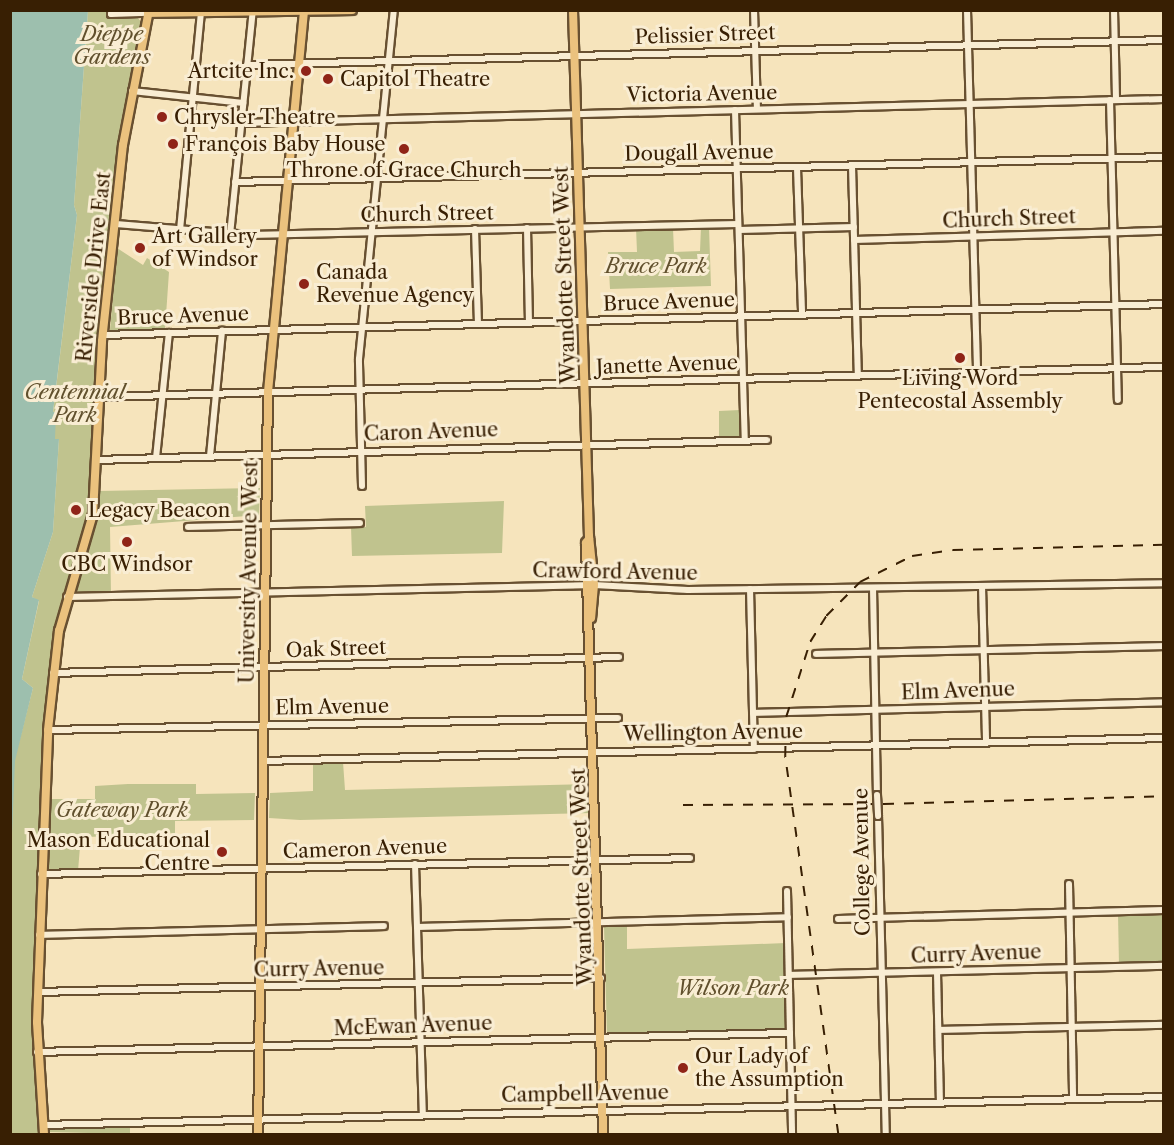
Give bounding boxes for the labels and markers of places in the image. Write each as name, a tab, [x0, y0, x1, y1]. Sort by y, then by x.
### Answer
place label: Artcite Inc.	[188, 59, 294, 83]
marker: Artcite Inc.	[299, 64, 313, 78]
place label: Capitol Theatre	[340, 67, 491, 91]
marker: Capitol Theatre	[321, 72, 335, 86]
place label: Chrysler Theatre	[174, 105, 336, 129]
marker: Chrysler Theatre	[155, 110, 169, 124]
place label: François Baby House	[185, 132, 386, 156]
marker: François Baby House	[166, 137, 180, 151]
marker: Throne of Grace Church	[397, 142, 411, 156]
place label: Throne of Grace Church	[286, 158, 522, 182]
place label: Art Gallery of Windsor	[152, 225, 259, 272]
marker: Art Gallery of Windsor	[133, 241, 147, 255]
place label: Canada Revenue Agency	[316, 260, 474, 307]
marker: Canada Revenue Agency	[297, 277, 311, 291]
marker: Living Word Pentecostal Assembly	[953, 351, 967, 365]
place label: Living Word Pentecostal Assembly	[857, 367, 1063, 414]
place label: Legacy Beacon	[88, 498, 231, 522]
marker: Legacy Beacon	[69, 503, 83, 517]
marker: CBC Windsor	[120, 535, 134, 549]
place label: CBC Windsor	[61, 552, 193, 576]
place label: Mason Educational Centre	[27, 828, 210, 875]
marker: Mason Educational Centre	[215, 845, 229, 859]
place label: Our Lady of the Assumption	[695, 1044, 845, 1091]
marker: Our Lady of the Assumption	[676, 1061, 690, 1075]

